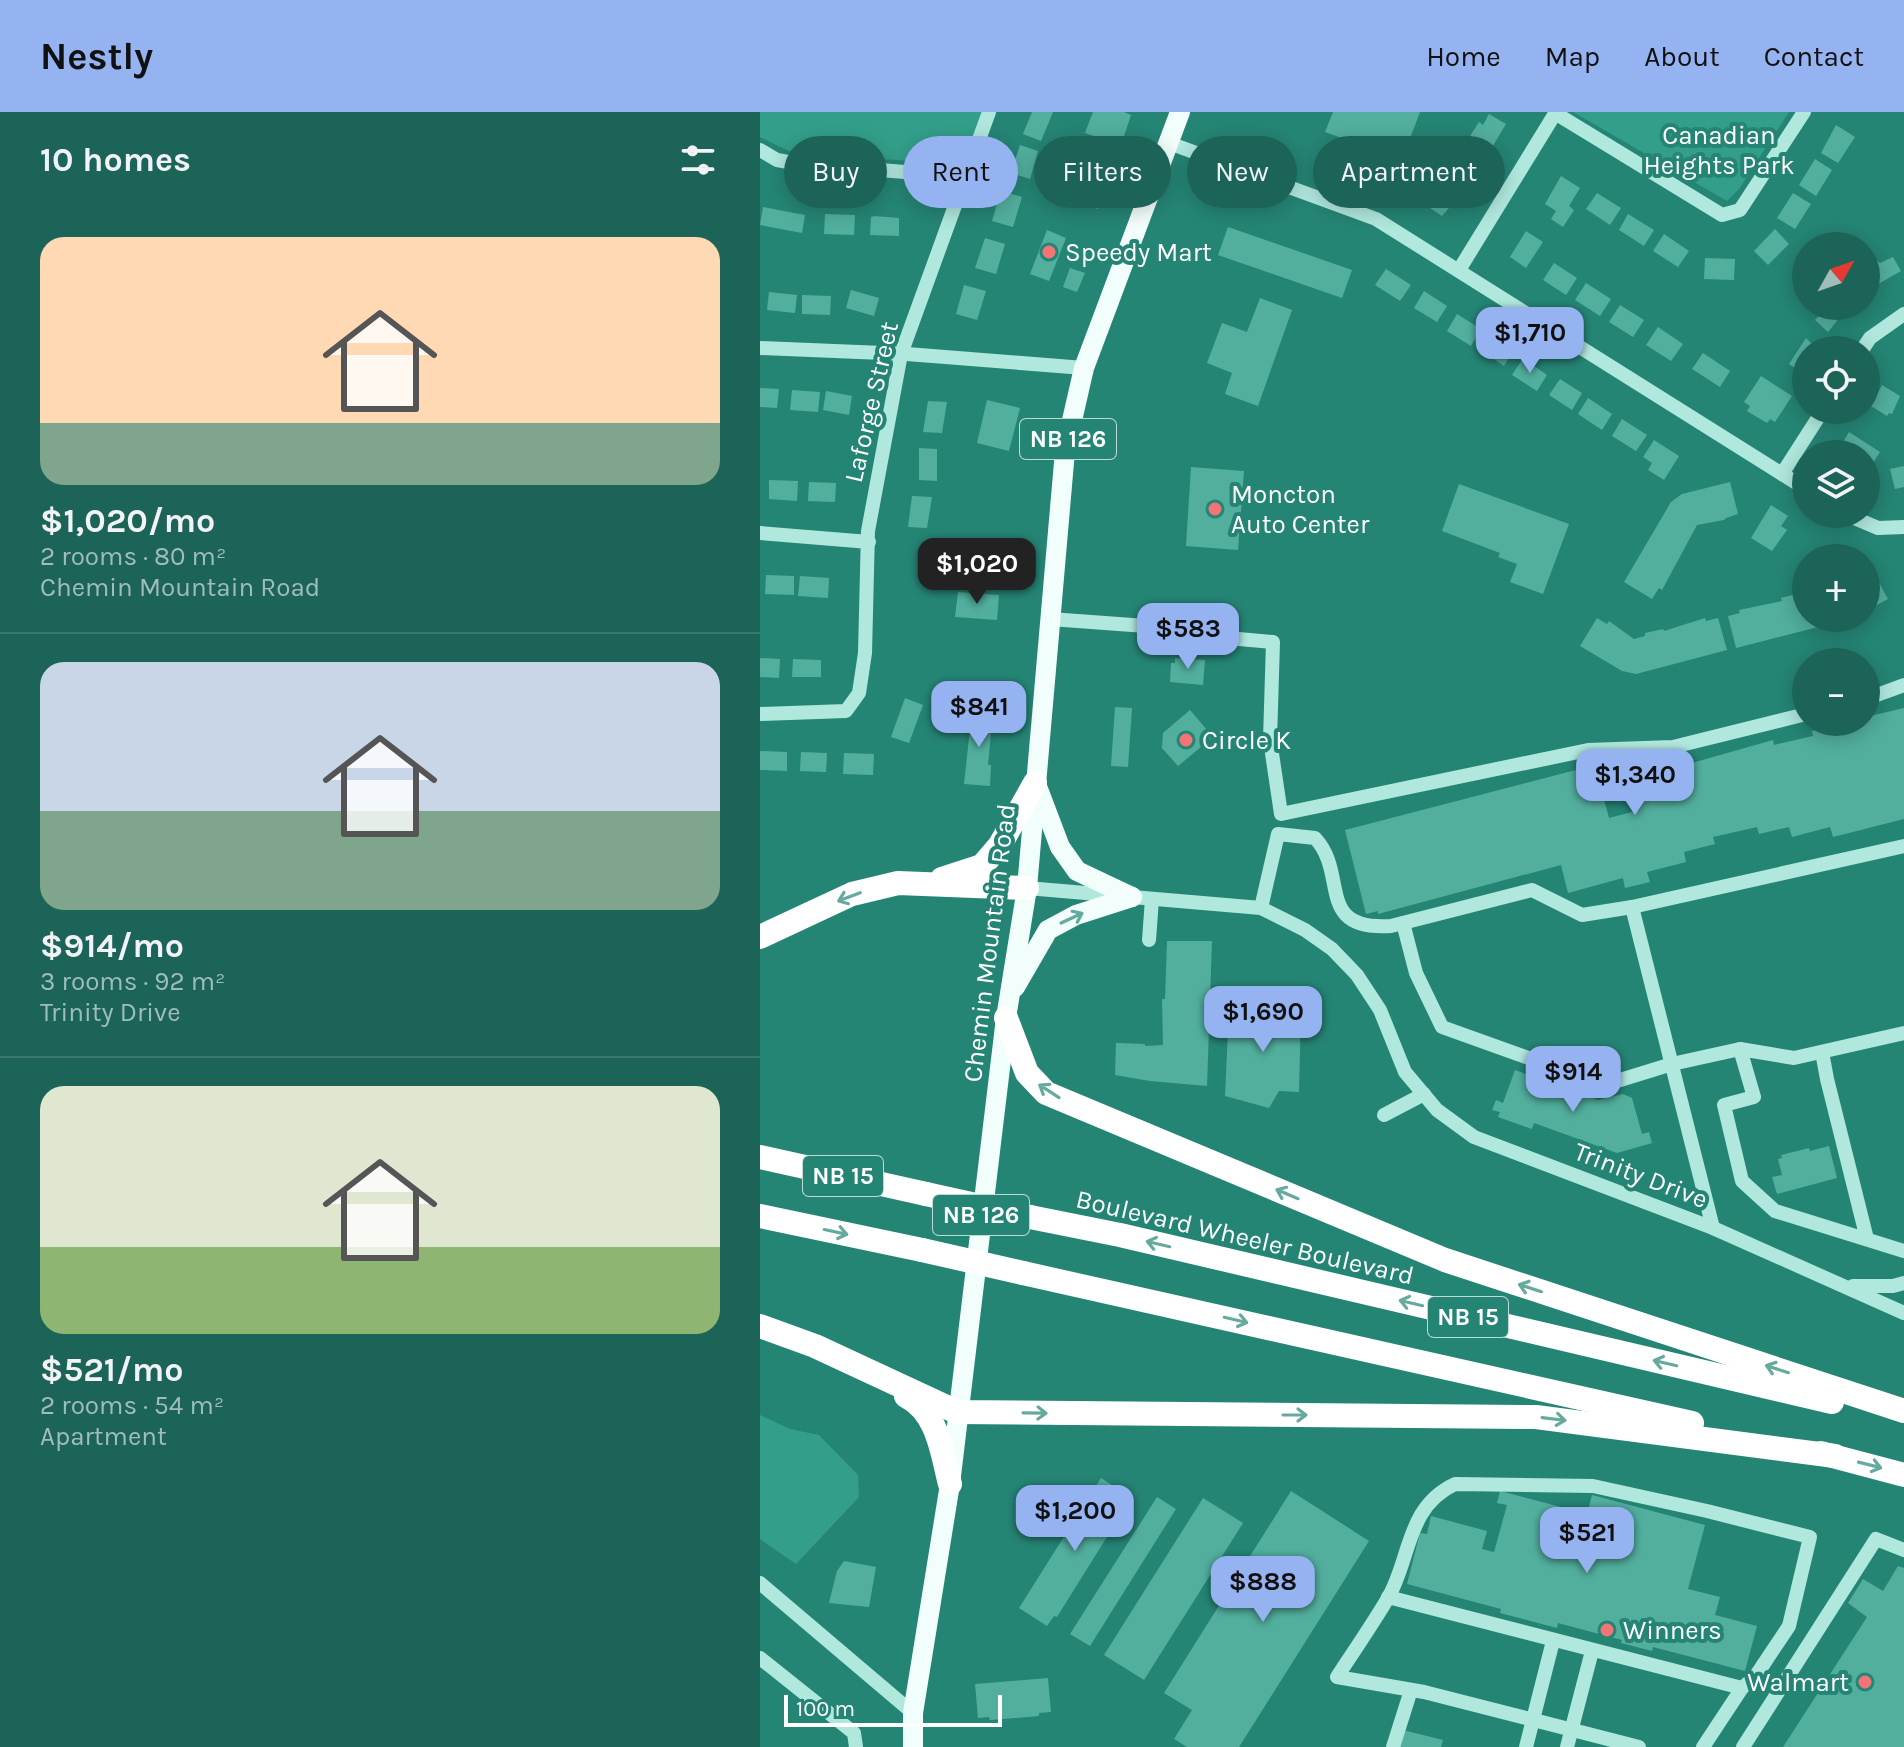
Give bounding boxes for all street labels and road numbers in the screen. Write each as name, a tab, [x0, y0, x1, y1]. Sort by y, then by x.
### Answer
street label: Laforge Street	[838, 318, 905, 486]
road number: NB 126	[1020, 419, 1116, 459]
street label: Chemin Mountain Road	[957, 802, 1022, 1084]
street label: Trinity Drive	[1570, 1136, 1712, 1215]
road number: NB 15	[803, 1156, 883, 1196]
street label: Boulevard Wheeler Boulevard	[1073, 1183, 1417, 1291]
road number: NB 126	[933, 1195, 1029, 1235]
road number: NB 15	[1428, 1297, 1508, 1337]

